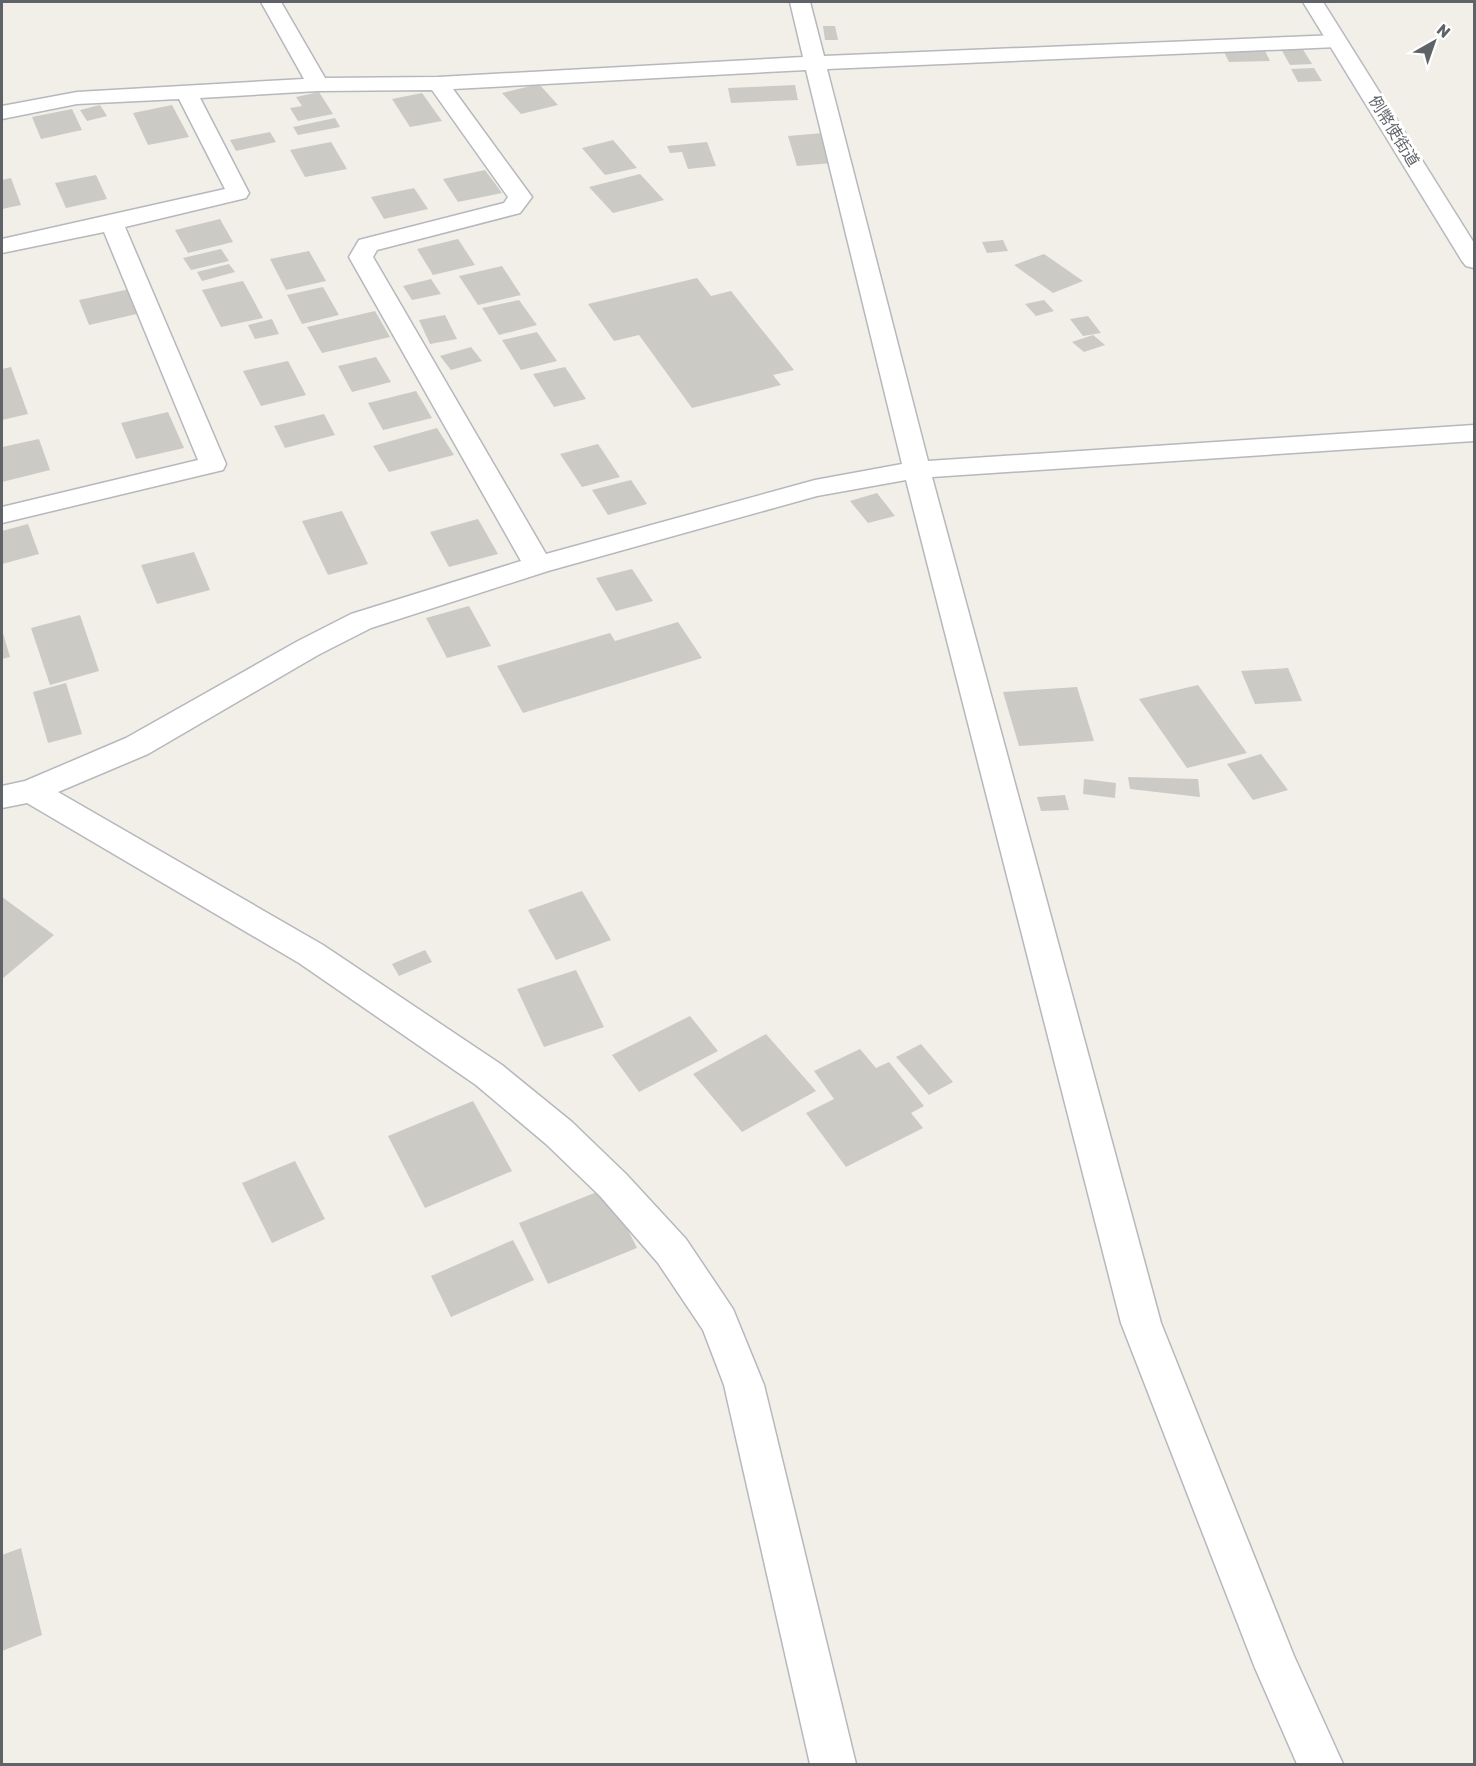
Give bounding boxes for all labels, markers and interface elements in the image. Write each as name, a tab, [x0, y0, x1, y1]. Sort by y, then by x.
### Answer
north arrow	[1404, 12, 1464, 72]
text: N	[1433, 20, 1454, 42]
street label: 例幣使街道	[1365, 92, 1423, 170]

